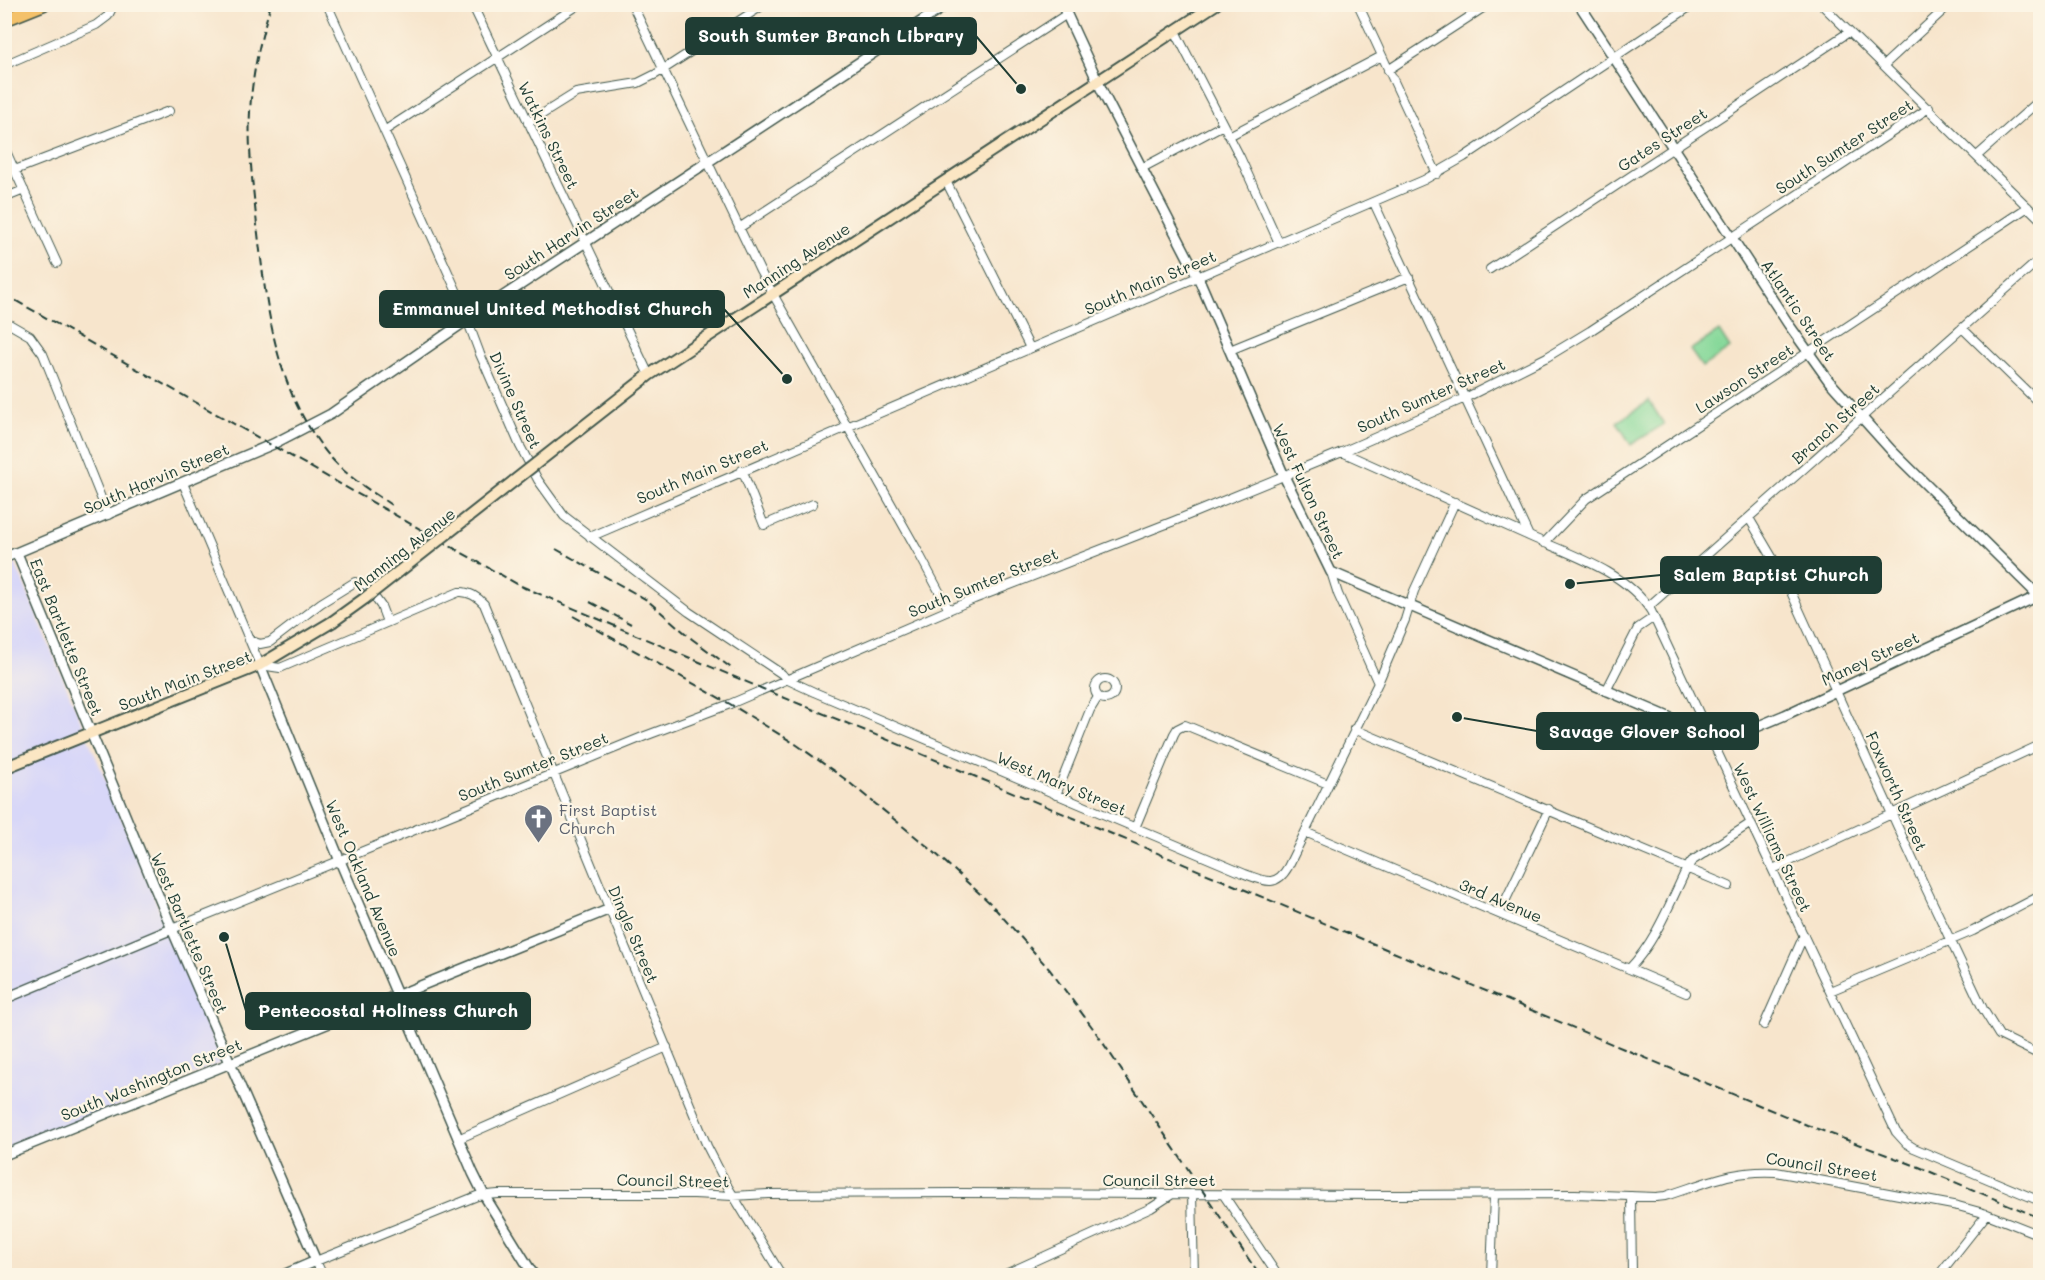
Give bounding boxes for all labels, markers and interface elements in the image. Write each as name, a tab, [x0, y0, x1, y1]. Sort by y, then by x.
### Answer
callout: South Sumter Branch Library	[686, 18, 976, 54]
text: South Sumter Branch Library	[698, 23, 964, 47]
street label: Watkins Street	[514, 78, 584, 192]
street label: South Sumter Street	[1771, 94, 1917, 198]
street label: Gates Street	[1613, 102, 1711, 176]
street label: South Harvin Street	[500, 182, 642, 284]
street label: Manning Avenue	[738, 217, 854, 303]
street label: South Main Street	[1081, 245, 1219, 319]
street label: Atlantic Street	[1757, 255, 1841, 365]
callout: Emmanuel United Methodist Church	[380, 291, 724, 327]
text: Emmanuel United Methodist Church	[392, 296, 712, 320]
street label: Lawson Street	[1691, 338, 1797, 418]
street label: Divine Street	[485, 348, 547, 452]
street label: South Sumter Street	[1354, 353, 1508, 437]
street label: Branch Street	[1787, 378, 1883, 468]
street label: West Fulton Street	[1268, 420, 1350, 562]
street label: South Main Street	[633, 434, 771, 508]
street label: South Harvin Street	[80, 438, 232, 518]
street label: Manning Avenue	[349, 503, 459, 595]
street label: South Sumter Street	[905, 542, 1061, 622]
street label: East Bartlette Street	[26, 555, 108, 719]
callout: Salem Baptist Church	[1661, 557, 1881, 593]
text: Salem Baptist Church	[1673, 562, 1869, 586]
street label: Maney Street	[1818, 626, 1922, 690]
street label: South Main Street	[115, 645, 255, 715]
callout: Savage Glover School	[1537, 713, 1758, 749]
text: Savage Glover School	[1549, 719, 1745, 743]
street label: South Sumter Street	[455, 726, 611, 806]
street label: Foxworth Street	[1861, 728, 1933, 854]
street label: West Mary Street	[994, 746, 1130, 820]
street label: West Williams Street	[1729, 759, 1817, 915]
street label: West Oakland Avenue	[321, 796, 407, 960]
place label: First Baptist Church	[559, 799, 657, 838]
church icon: First Baptist Church	[522, 802, 554, 844]
street label: West Bartlette Street	[147, 849, 233, 1017]
street label: 3rd Avenue	[1456, 873, 1546, 927]
street label: Dingle Street	[604, 882, 664, 986]
callout: Pentecostal Holiness Church	[246, 993, 530, 1029]
text: Pentecostal Holiness Church	[258, 998, 518, 1022]
street label: South Washington Street	[57, 1033, 245, 1125]
street label: Council Street	[1765, 1147, 1879, 1185]
street label: Council Street	[616, 1169, 730, 1191]
street label: Council Street	[1103, 1169, 1215, 1190]

